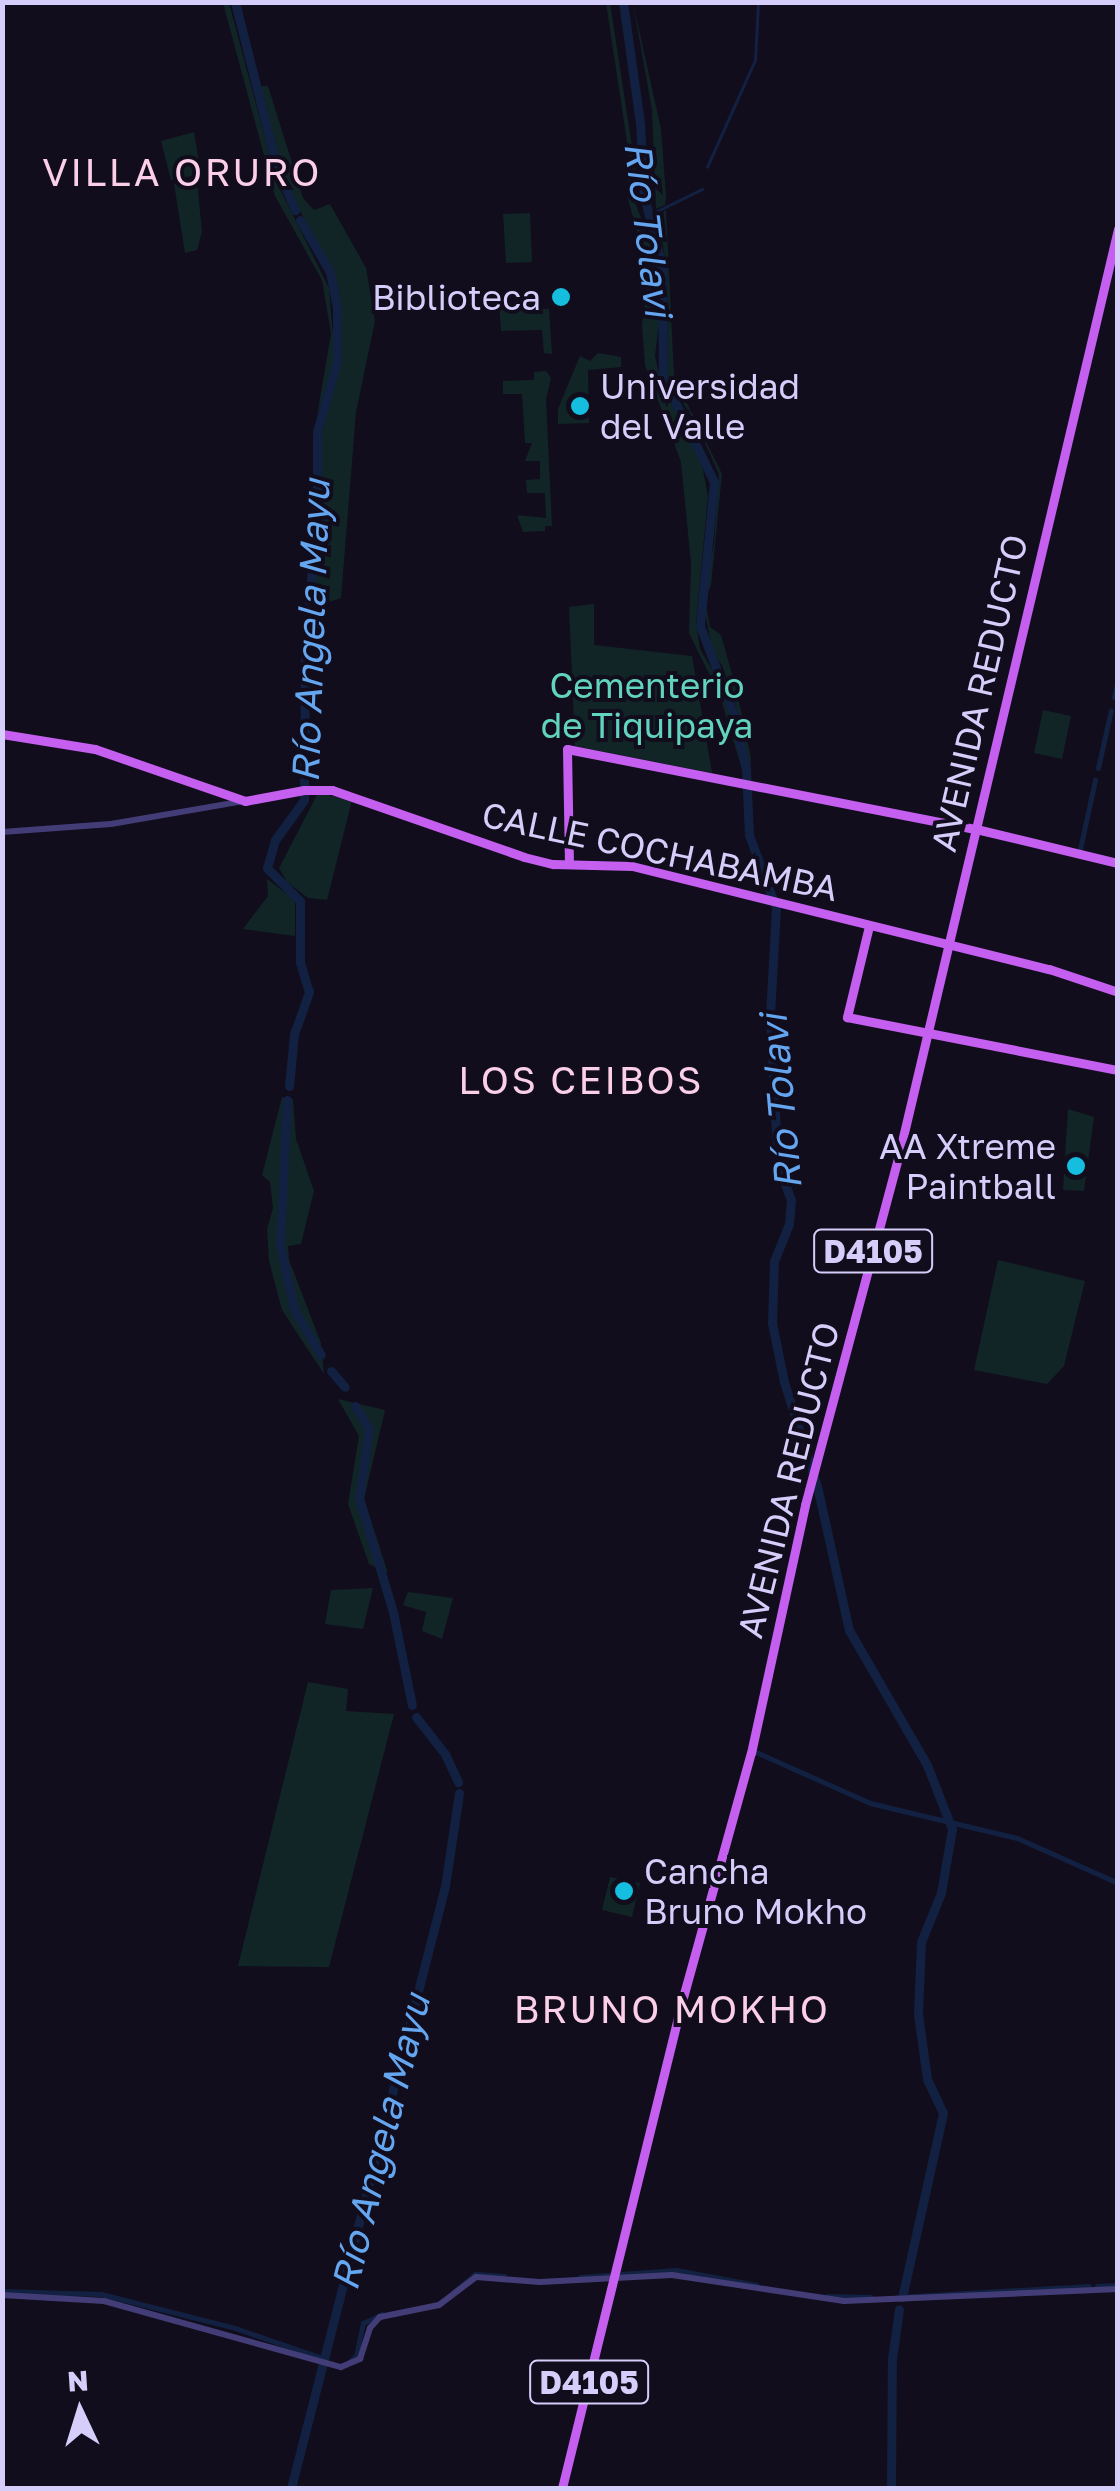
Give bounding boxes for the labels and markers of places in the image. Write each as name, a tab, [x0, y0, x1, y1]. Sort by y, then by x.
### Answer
place label: Biblioteca	[372, 276, 541, 318]
marker: Biblioteca	[550, 286, 572, 308]
place label: Universidad del Valle	[600, 365, 800, 447]
marker: Universidad del Valle	[569, 395, 591, 417]
place label: AA Xtreme Paintball	[879, 1125, 1056, 1207]
marker: AA Xtreme Paintball	[1065, 1155, 1087, 1177]
place label: Cancha Bruno Mokho	[644, 1850, 867, 1932]
marker: Cancha Bruno Mokho	[613, 1880, 635, 1902]

